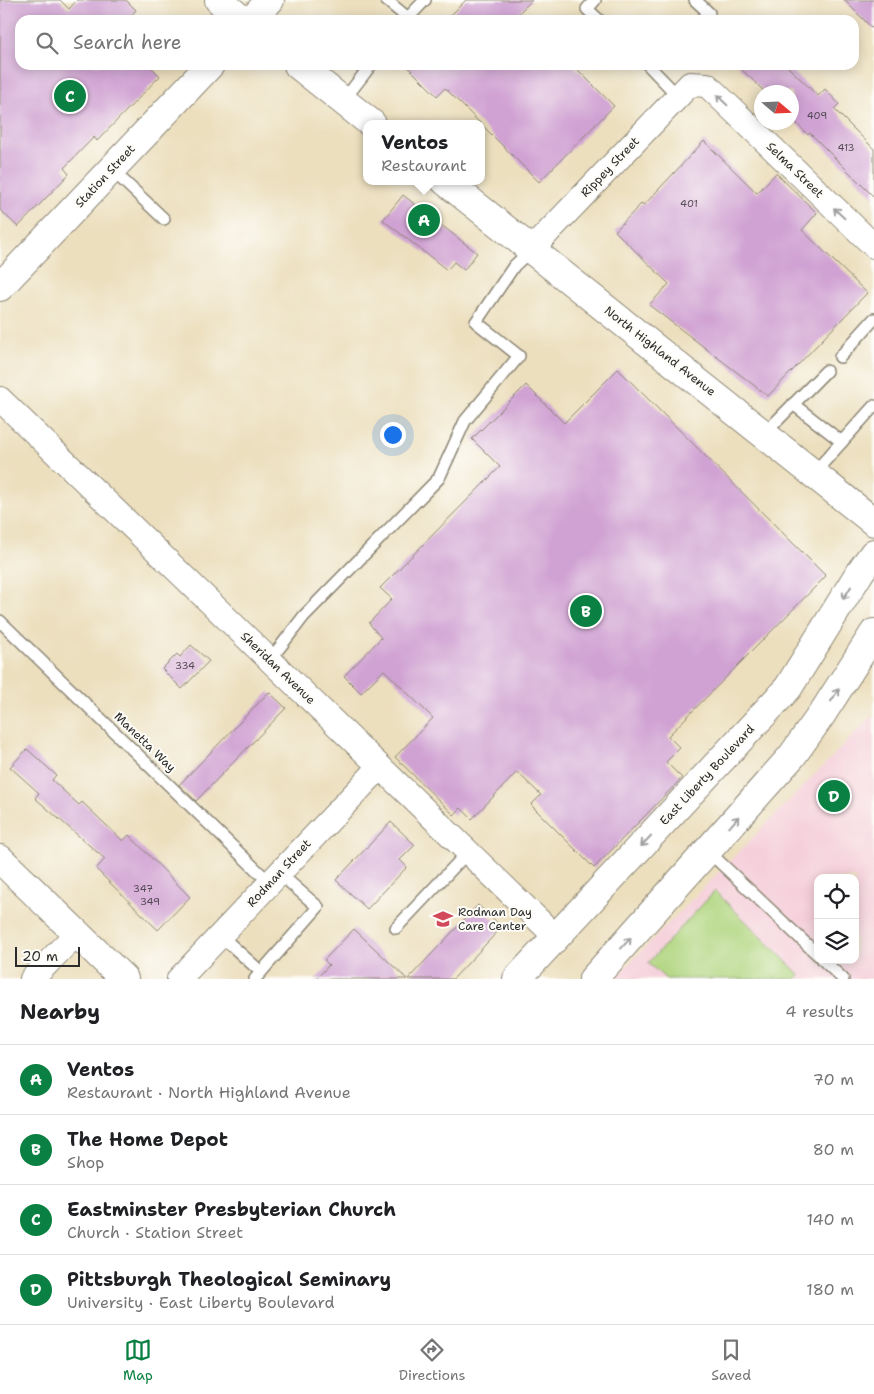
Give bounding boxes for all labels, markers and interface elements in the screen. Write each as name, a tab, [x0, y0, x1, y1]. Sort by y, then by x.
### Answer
search box	[15, 15, 859, 70]
icon: search	[33, 29, 61, 57]
text: Search here	[73, 30, 182, 55]
pin: C	[54, 77, 86, 115]
north arrow	[754, 85, 799, 130]
one-way arrow	[716, 94, 728, 106]
house number: 409	[807, 109, 827, 122]
popup	[363, 120, 485, 185]
text: Ventos	[381, 130, 448, 155]
street label: Rippey Street	[577, 133, 643, 201]
street label: Selma Street	[763, 139, 827, 201]
street label: Station Street	[72, 141, 138, 211]
house number: 413	[837, 141, 855, 154]
text: Restaurant	[381, 155, 467, 176]
house number: 401	[680, 197, 698, 210]
pin: A	[408, 201, 440, 239]
one-way arrow	[833, 207, 845, 219]
street label: North Highland Avenue	[601, 303, 719, 400]
your location	[380, 422, 406, 448]
one-way arrow	[841, 586, 851, 600]
pin: B	[570, 592, 602, 630]
street label: Sheridan Avenue	[237, 628, 319, 708]
house number: 334	[175, 659, 195, 672]
one-way arrow	[830, 688, 840, 702]
street label: Manetta Way	[111, 709, 179, 775]
street label: East Liberty Boulevard	[656, 721, 758, 829]
pin: D	[818, 777, 850, 815]
one-way arrow	[729, 816, 740, 829]
one-way arrow	[640, 834, 652, 847]
street label: Rodman Street	[243, 836, 315, 910]
map controls	[814, 874, 859, 964]
button: locate	[814, 874, 859, 919]
house number: 347	[133, 882, 153, 895]
house number: 349	[140, 895, 160, 908]
place label: Rodman Day Care Center	[458, 904, 532, 934]
school or university icon: Rodman Day Care Center	[432, 908, 454, 930]
button: layers	[814, 919, 859, 964]
one-way arrow	[620, 936, 632, 949]
scale bar	[15, 944, 80, 967]
text: 20 m	[22, 947, 58, 965]
text: Nearby	[20, 998, 100, 1026]
text: 4 results	[785, 1001, 854, 1022]
text: Ventos	[67, 1057, 134, 1082]
text: A	[30, 1069, 42, 1090]
text: 70 m	[813, 1069, 854, 1090]
text: Restaurant · North Highland Avenue	[67, 1082, 351, 1103]
text: The Home Depot	[67, 1127, 228, 1152]
text: B	[31, 1139, 41, 1160]
text: 80 m	[813, 1139, 854, 1160]
text: Shop	[67, 1152, 104, 1173]
text: Eastminster Presbyterian Church	[67, 1197, 396, 1222]
text: C	[31, 1209, 41, 1230]
text: 140 m	[807, 1209, 854, 1230]
text: Church · Station Street	[67, 1222, 243, 1243]
text: Pittsburgh Theological Seminary	[67, 1267, 391, 1292]
text: D	[30, 1279, 42, 1300]
text: 180 m	[806, 1279, 854, 1300]
text: University · East Liberty Boulevard	[67, 1292, 335, 1313]
tab: Map	[123, 1336, 153, 1384]
tab: Directions	[399, 1336, 465, 1384]
tab: Saved	[711, 1336, 751, 1384]

